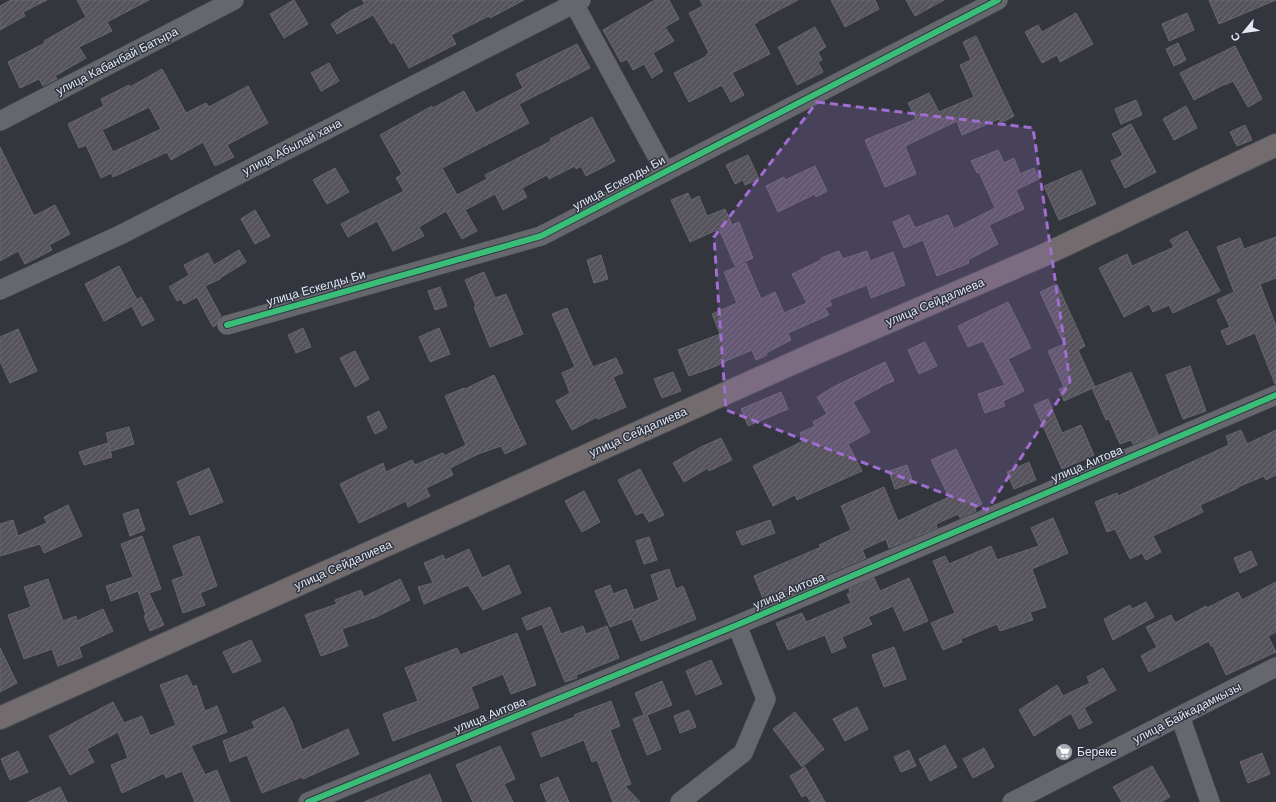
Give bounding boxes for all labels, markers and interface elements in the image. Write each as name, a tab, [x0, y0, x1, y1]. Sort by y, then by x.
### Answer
north arrow	[1224, 12, 1264, 52]
street label: улица Кабанбай Батыра	[54, 24, 181, 98]
text: С	[1228, 30, 1242, 43]
street label: улица Абылай хана	[240, 116, 344, 178]
street label: улица Ескелды Би	[571, 153, 667, 213]
street label: улица Ескелды Би	[265, 267, 367, 309]
street label: улица Сейдалиева	[884, 275, 987, 329]
street label: улица Сейдалиева	[587, 404, 689, 460]
street label: улица Аитова	[1049, 443, 1125, 485]
street label: улица Сейдалиева	[292, 537, 394, 593]
street label: улица Аитова	[751, 570, 827, 612]
street label: улица Байкадамкызы	[1130, 680, 1244, 746]
street label: улица Аитова	[452, 694, 528, 736]
supermarket icon: Береке	[1054, 742, 1074, 762]
place label: Береке	[1077, 745, 1117, 759]

